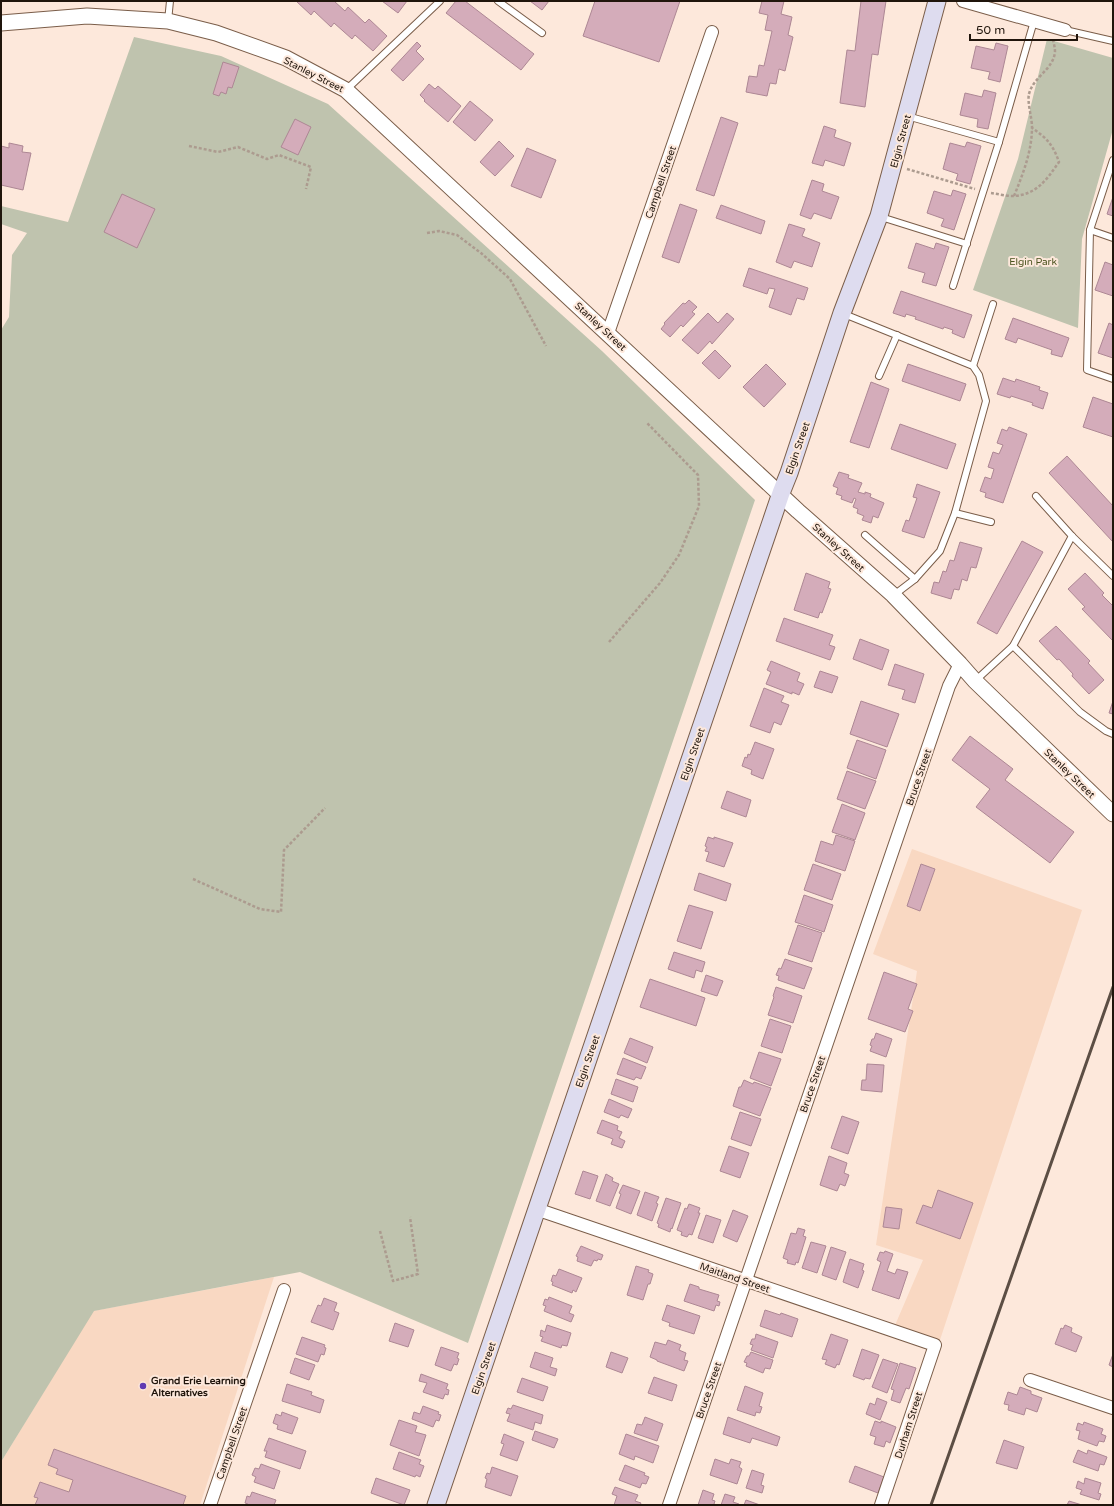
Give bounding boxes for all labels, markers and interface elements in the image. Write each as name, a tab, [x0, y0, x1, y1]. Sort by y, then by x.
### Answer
scale bar	[970, 16, 1077, 42]
text: 50 m	[976, 23, 1005, 37]
street label: Stanley Street	[281, 55, 346, 95]
street label: Elgin Street	[888, 113, 914, 169]
street label: Campbell Street	[643, 144, 679, 220]
park label: Elgin Park	[1009, 256, 1057, 268]
street label: Stanley Street	[572, 300, 629, 354]
street label: Elgin Street	[783, 420, 813, 476]
street label: Stanley Street	[810, 521, 867, 574]
street label: Elgin Street	[678, 726, 708, 782]
street label: Stanley Street	[1041, 746, 1097, 801]
street label: Bruce Street	[904, 747, 934, 807]
street label: Elgin Street	[573, 1033, 603, 1089]
street label: Bruce Street	[798, 1054, 828, 1114]
street label: Maitland Street	[698, 1260, 771, 1296]
street label: Elgin Street	[469, 1340, 499, 1396]
street label: Bruce Street	[694, 1360, 724, 1420]
place label: Grand Erie Learning Alternatives	[151, 1375, 246, 1399]
marker: Grand Erie Learning Alternatives	[138, 1381, 148, 1391]
street label: Durham Street	[893, 1390, 925, 1460]
street label: Campbell Street	[214, 1405, 250, 1481]

